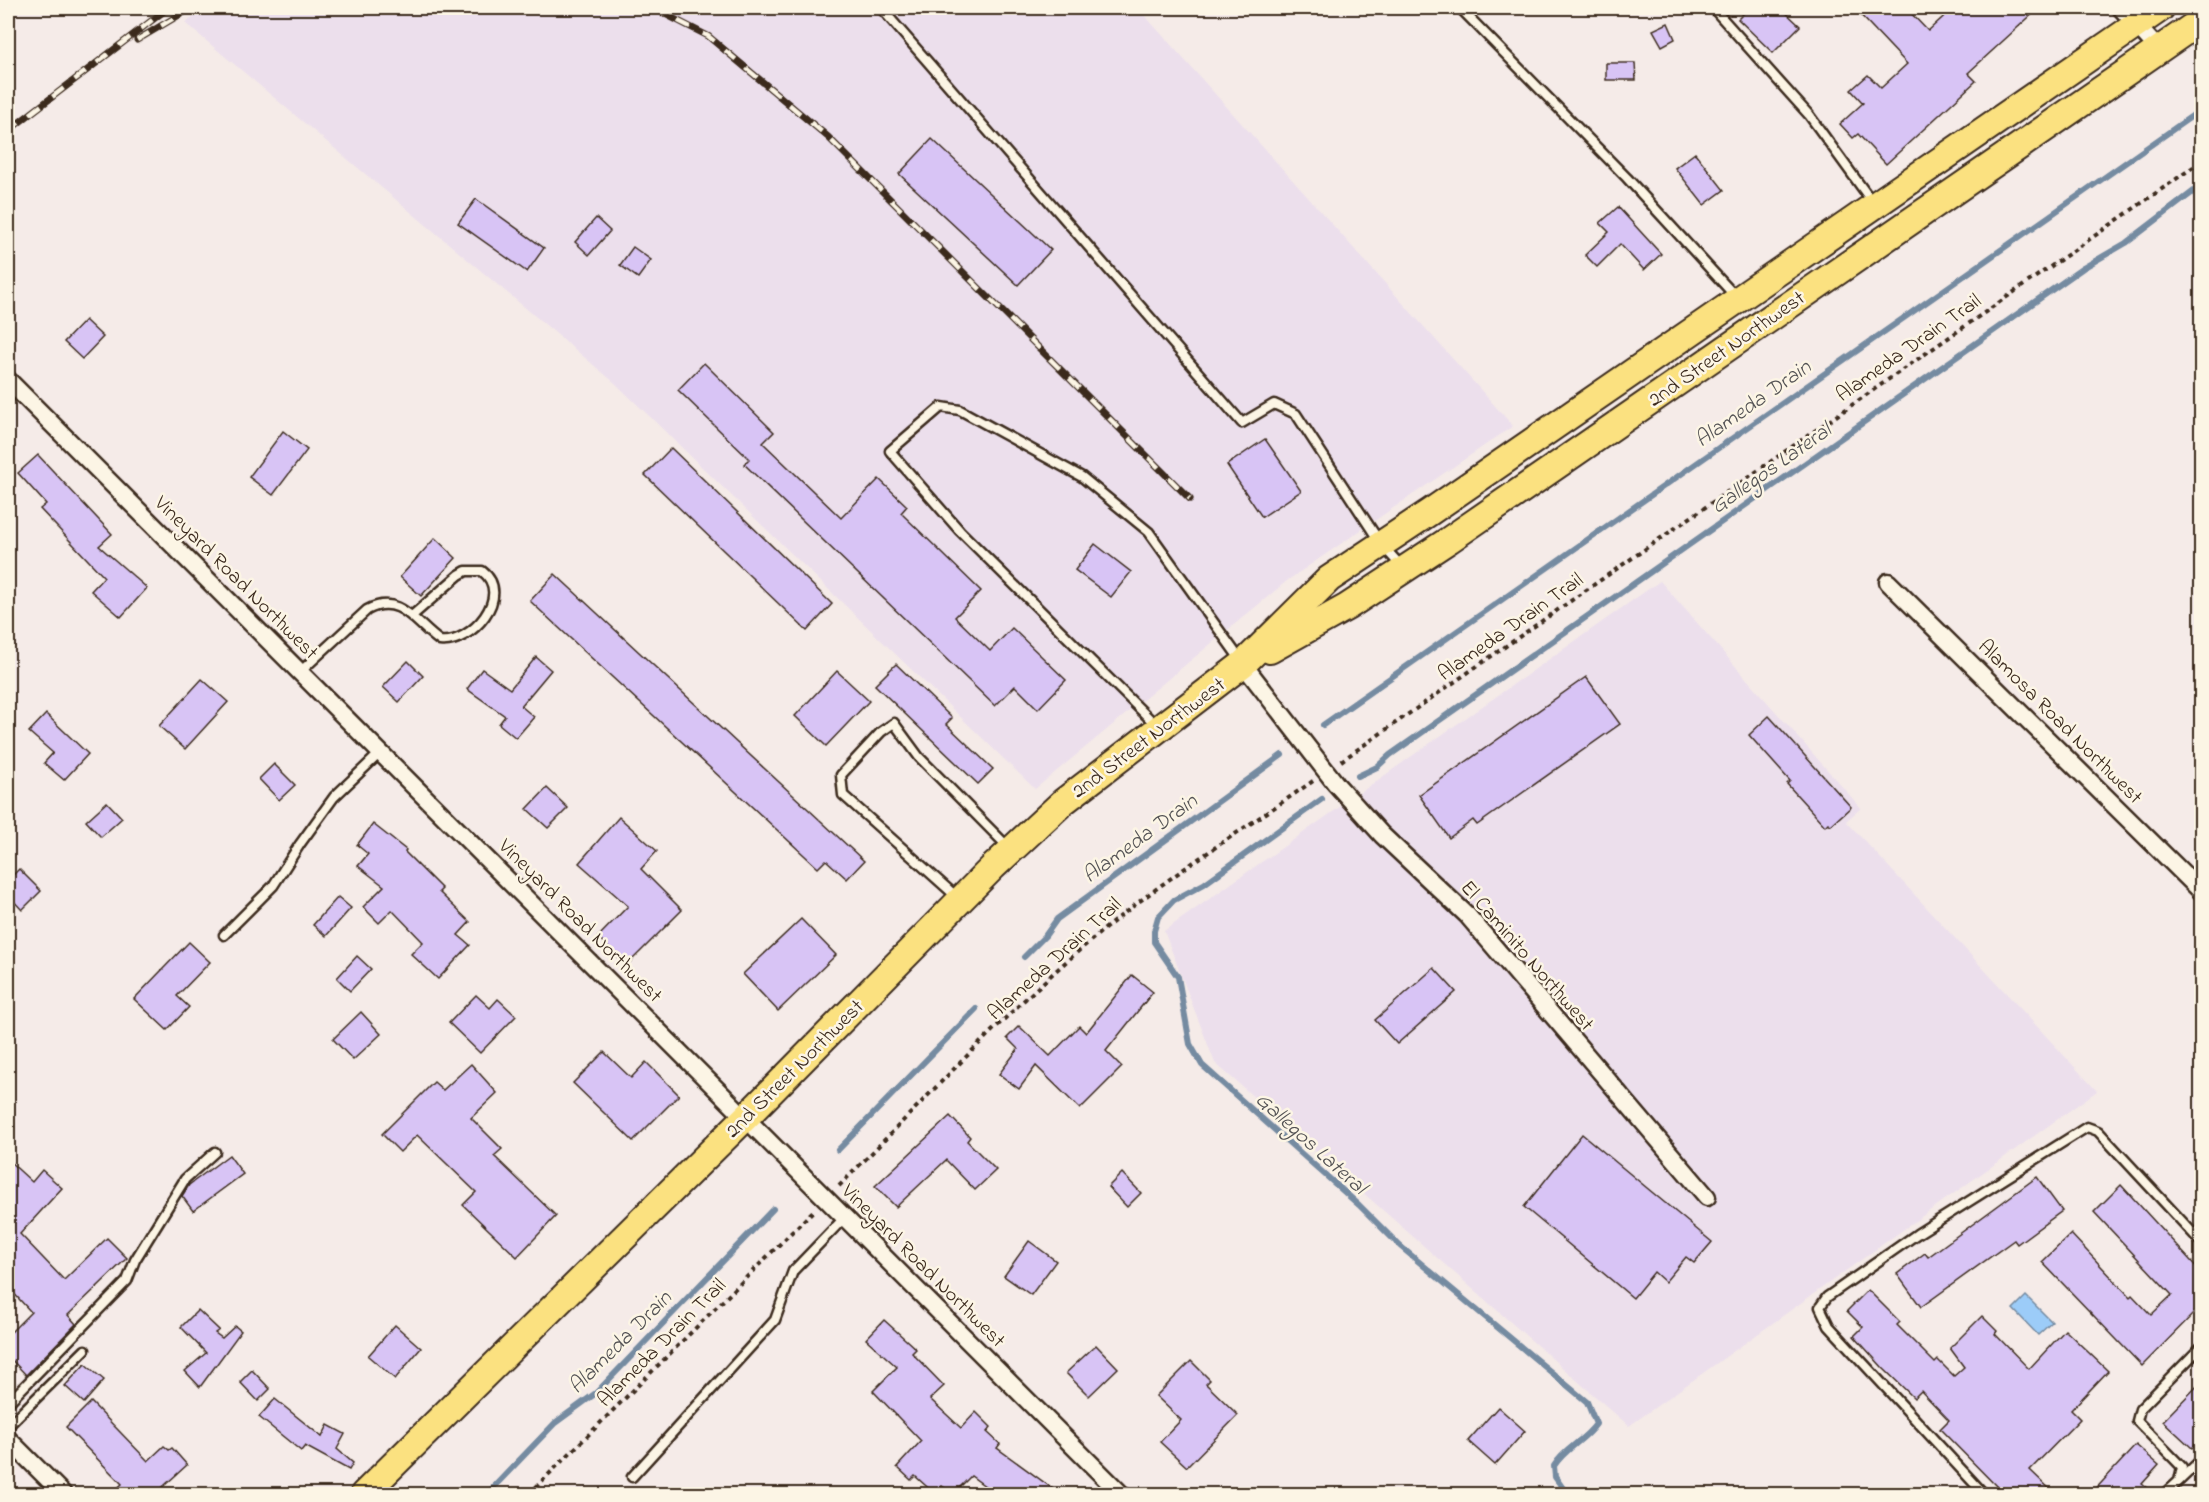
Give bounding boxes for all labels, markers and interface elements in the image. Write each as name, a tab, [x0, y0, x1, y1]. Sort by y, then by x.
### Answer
street label: 2nd Street Northwest	[1643, 284, 1812, 415]
street label: Alameda Drain Trail	[1830, 287, 1988, 410]
water label: Alameda Drain	[1689, 352, 1819, 456]
water label: Gallegos Lateral	[1705, 415, 1840, 523]
street label: Vineyard Road Northwest	[145, 489, 325, 669]
street label: Alameda Drain Trail	[1432, 566, 1590, 689]
street label: Alamosa Road Northwest	[1970, 633, 2149, 812]
street label: 2nd Street Northwest	[1066, 671, 1232, 806]
water label: Alameda Drain	[1077, 786, 1206, 892]
street label: Vineyard Road Northwest	[489, 832, 669, 1012]
street label: El Caminito Northwest	[1452, 874, 1601, 1038]
street label: Alameda Drain Trail	[981, 891, 1129, 1028]
street label: 2nd Street Northwest	[719, 993, 872, 1146]
water label: Gallegos Lateral	[1247, 1085, 1375, 1205]
street label: Vineyard Road Northwest	[832, 1177, 1012, 1357]
street label: Alameda Drain Trail	[591, 1272, 734, 1415]
water label: Alameda Drain	[562, 1283, 681, 1402]

